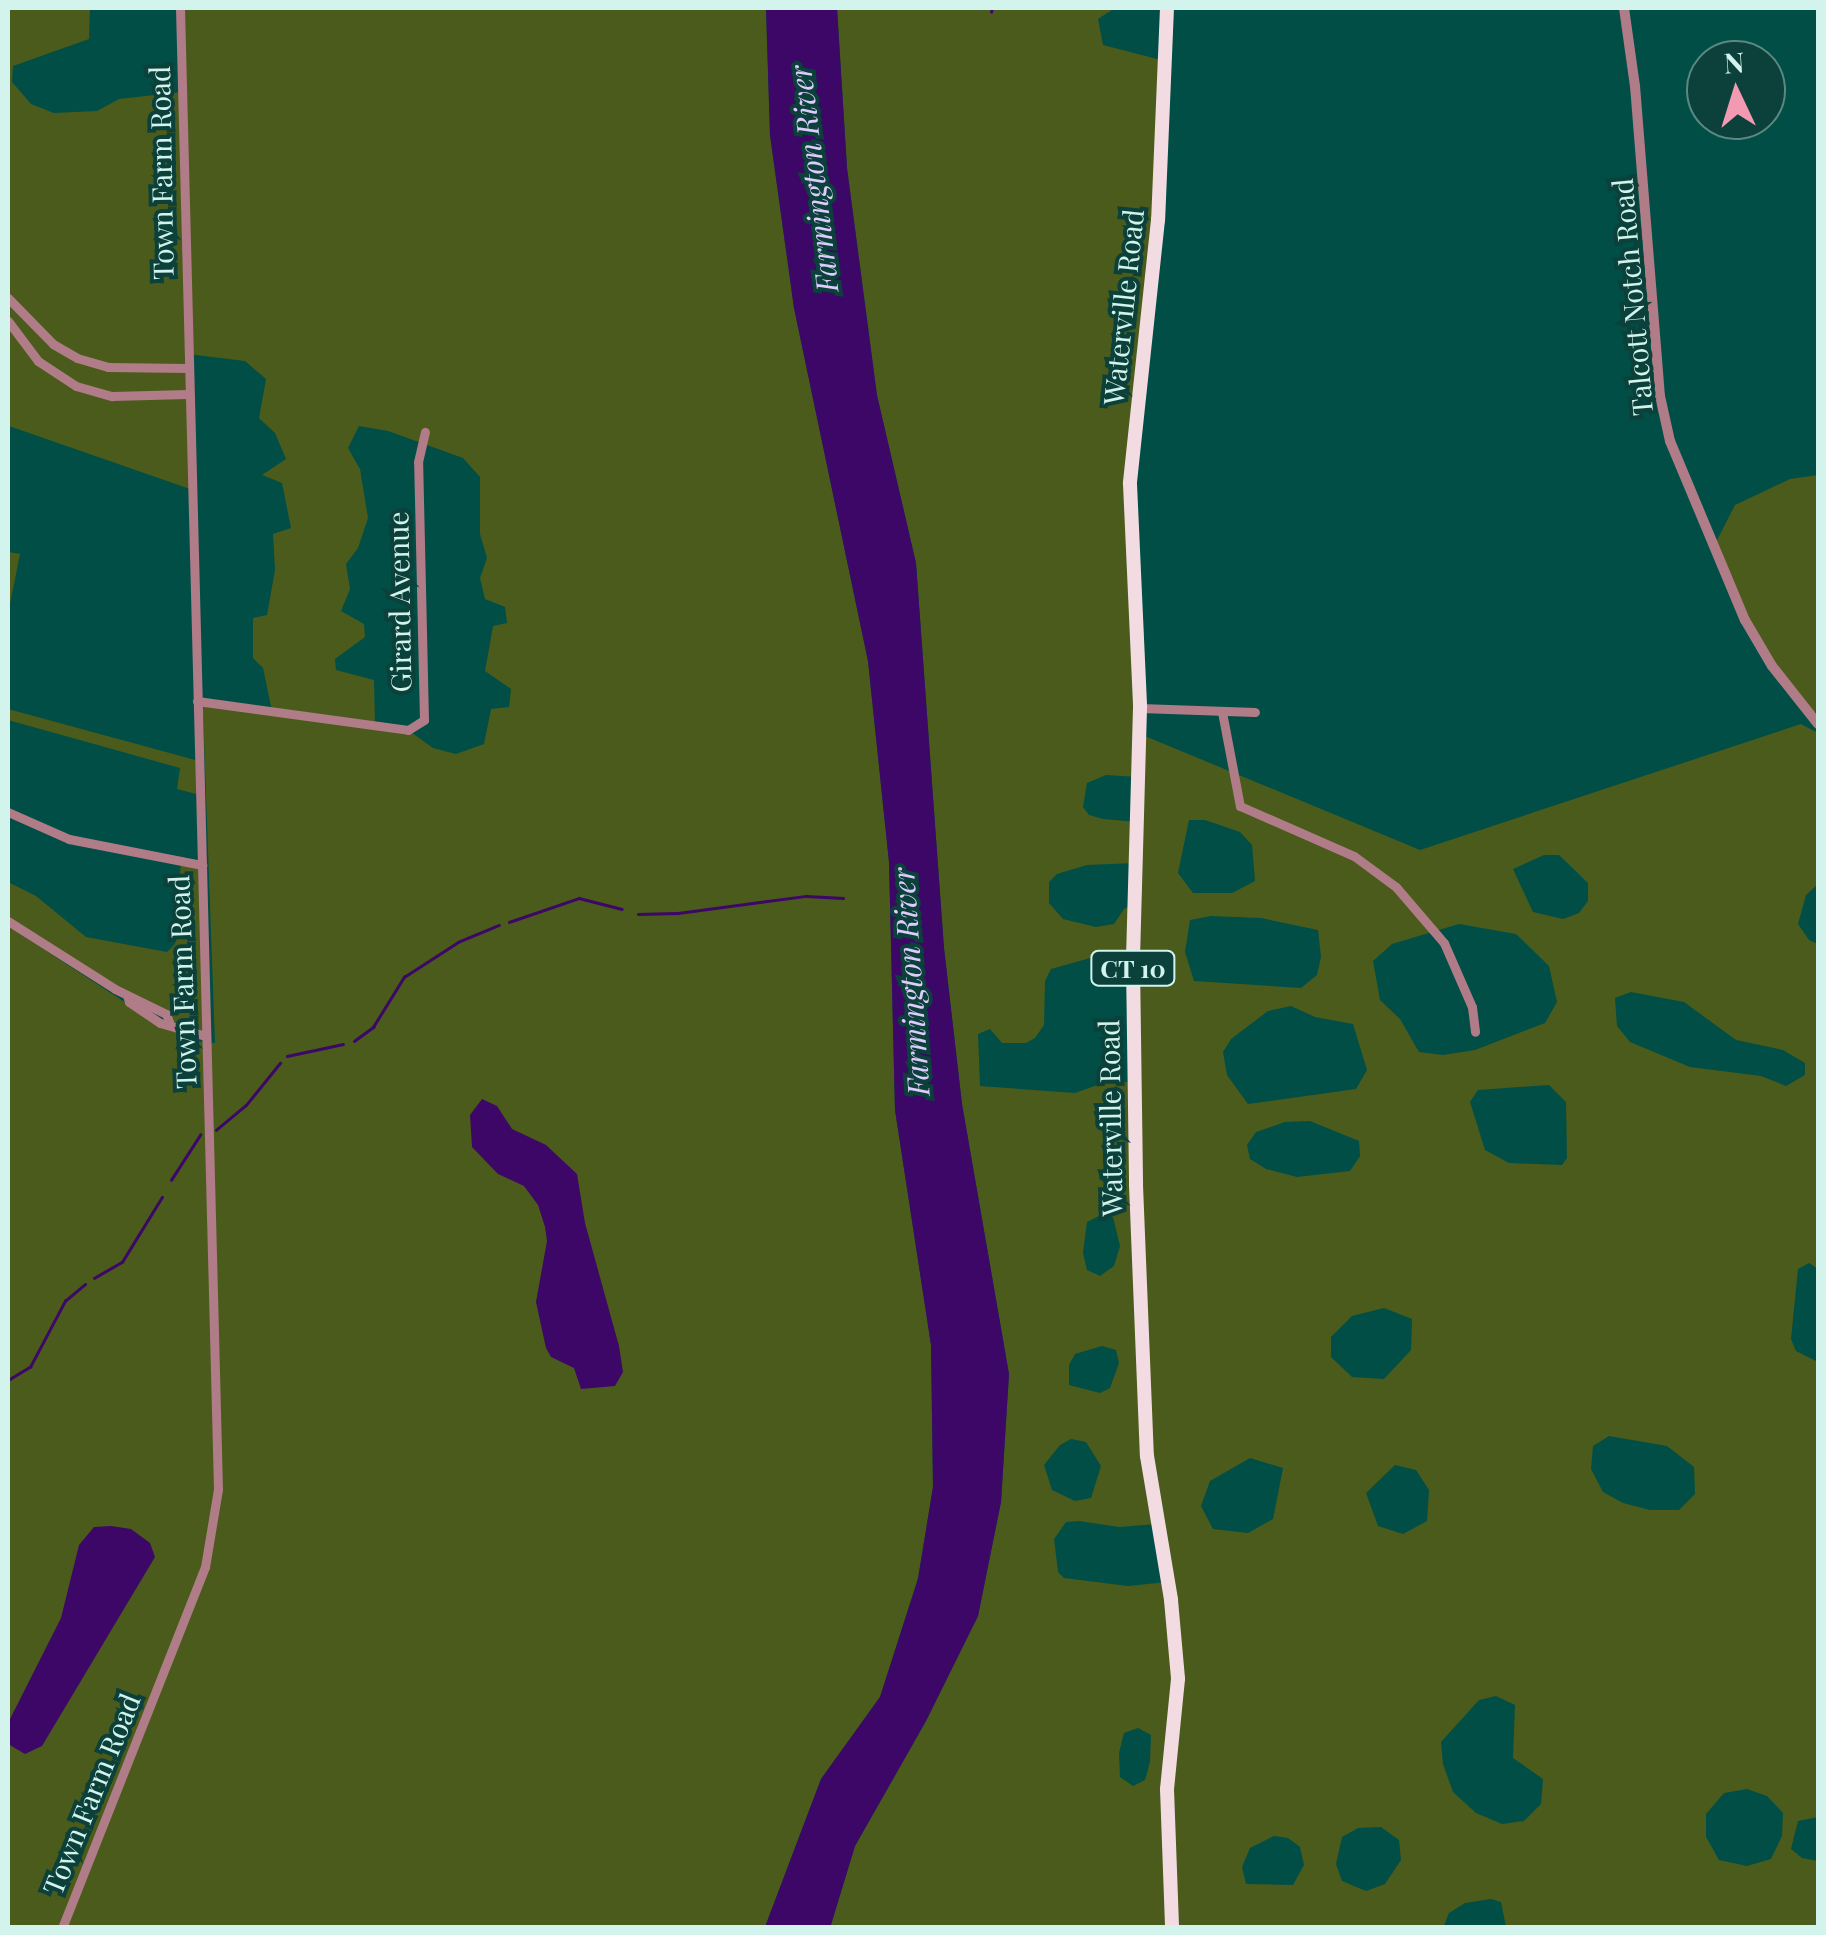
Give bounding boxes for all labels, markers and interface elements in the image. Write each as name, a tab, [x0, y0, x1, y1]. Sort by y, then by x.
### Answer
north arrow	[1686, 40, 1786, 140]
text: N	[1723, 42, 1745, 81]
water label: Farmington River	[781, 63, 845, 295]
street label: Town Farm Road	[142, 66, 180, 280]
street label: Talcott Notch Road	[1605, 177, 1659, 417]
street label: Waterville Road	[1096, 207, 1150, 407]
street label: Girard Avenue	[381, 511, 417, 693]
water label: Farmington River	[884, 867, 936, 1097]
street label: Town Farm Road	[161, 874, 203, 1090]
road number: CT 10	[1088, 948, 1178, 988]
street label: Waterville Road	[1091, 1019, 1129, 1217]
street label: Town Farm Road	[35, 1688, 147, 1900]

